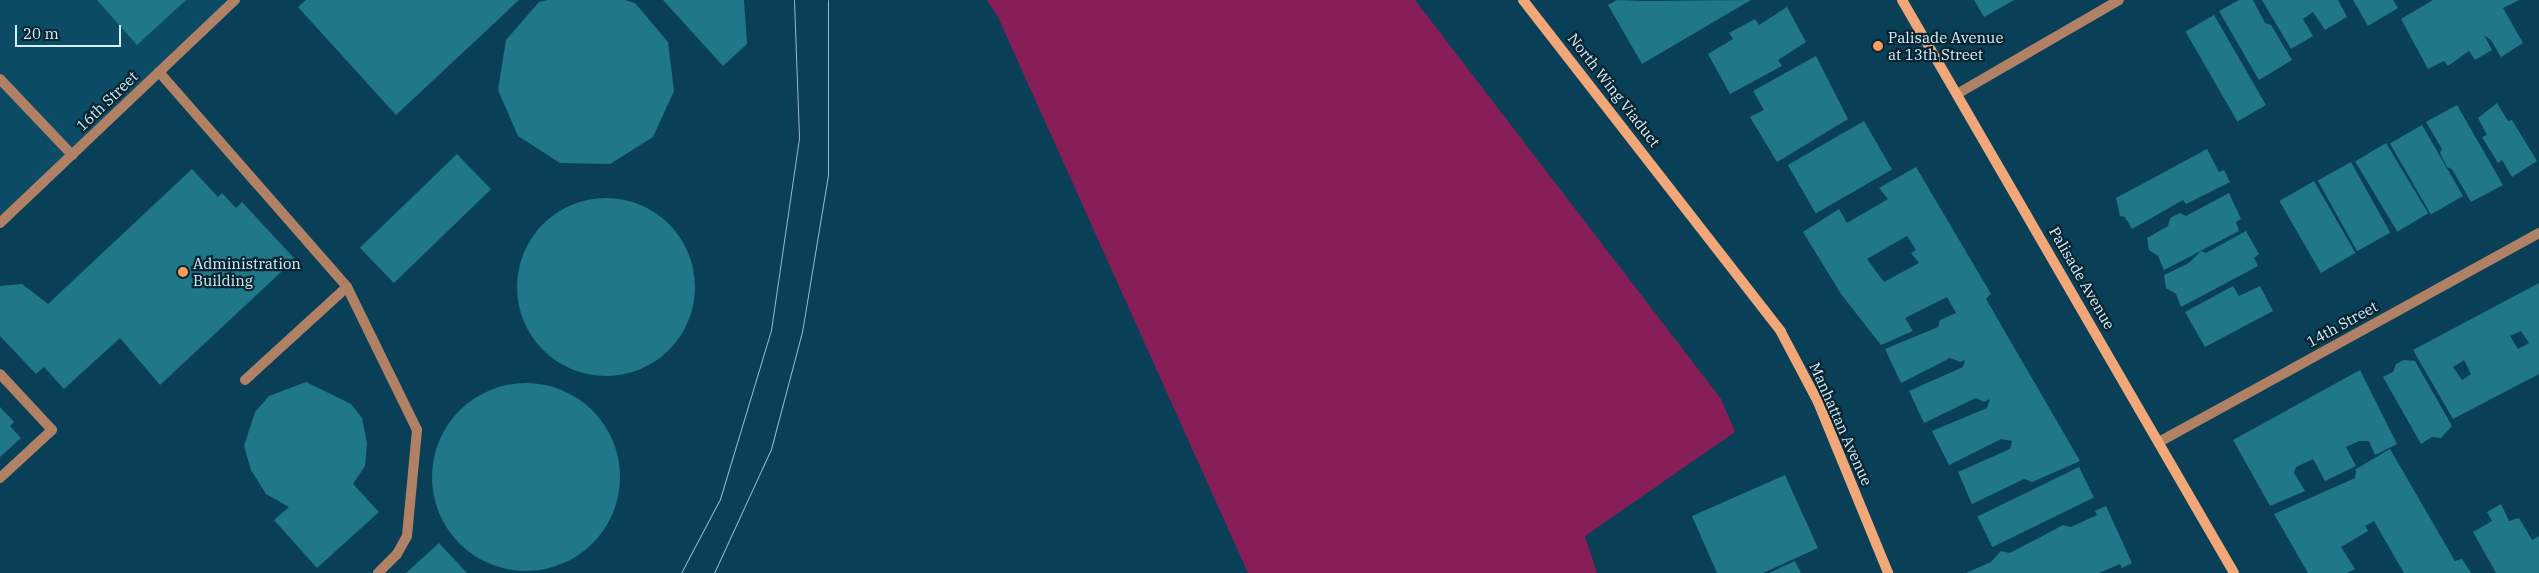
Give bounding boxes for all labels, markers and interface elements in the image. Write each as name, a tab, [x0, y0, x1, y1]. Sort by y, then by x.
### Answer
scale bar	[18, 15, 124, 47]
text: 20 m	[23, 24, 59, 43]
place label: Palisade Avenue at 13th Street	[1888, 28, 2003, 63]
street label: North Wing Viaduct	[1564, 30, 1664, 150]
marker: Palisade Avenue at 13th Street	[1872, 40, 1884, 52]
street label: 16th Street	[73, 67, 141, 135]
street label: Palisade Avenue	[2045, 224, 2119, 332]
place label: Administration Building	[193, 254, 301, 289]
marker: Administration Building	[177, 266, 189, 278]
street label: 14th Street	[2303, 297, 2381, 351]
street label: Manhattan Avenue	[1806, 360, 1876, 488]

